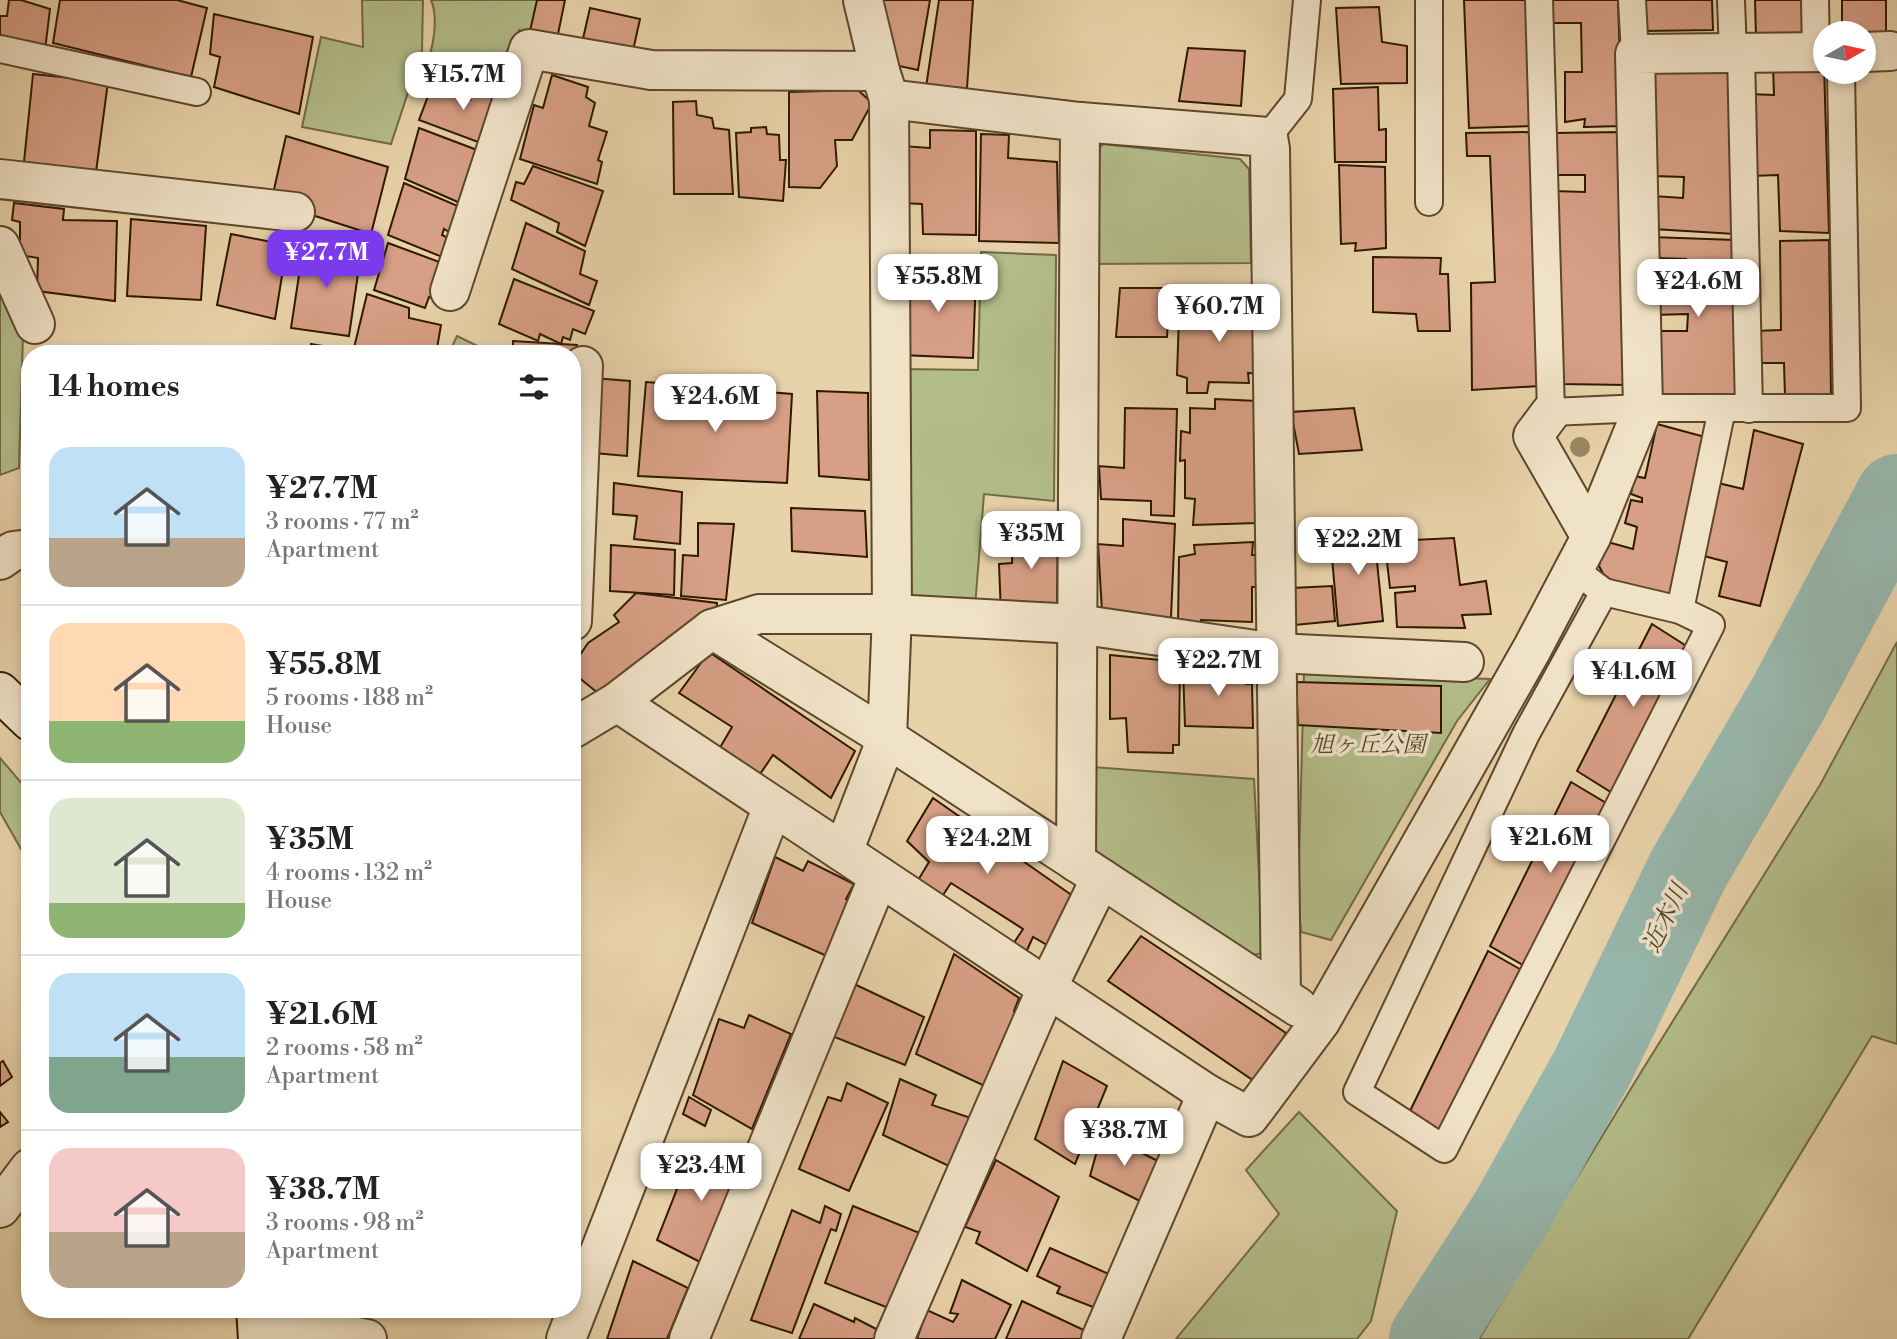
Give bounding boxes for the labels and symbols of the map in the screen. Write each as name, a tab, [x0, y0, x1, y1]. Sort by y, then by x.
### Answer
north arrow	[1813, 21, 1876, 84]
pin: ¥15.7M	[406, 52, 520, 112]
pin: ¥27.7M	[269, 230, 383, 290]
pin: ¥55.8M	[881, 254, 995, 314]
pin: ¥24.6M	[1641, 260, 1755, 319]
pin: ¥60.7M	[1162, 284, 1276, 344]
pin: ¥24.6M	[658, 374, 772, 434]
pin: ¥35M	[990, 512, 1072, 571]
pin: ¥22.2M	[1301, 518, 1415, 577]
pin: ¥22.7M	[1161, 638, 1275, 698]
pin: ¥41.6M	[1576, 650, 1690, 709]
park label: 旭ヶ丘公園	[1311, 731, 1430, 759]
pin: ¥24.2M	[930, 816, 1044, 876]
pin: ¥21.6M	[1493, 816, 1607, 875]
water label: 近木川	[1637, 877, 1696, 957]
pin: ¥38.7M	[1067, 1108, 1181, 1168]
pin: ¥23.4M	[644, 1144, 758, 1203]

